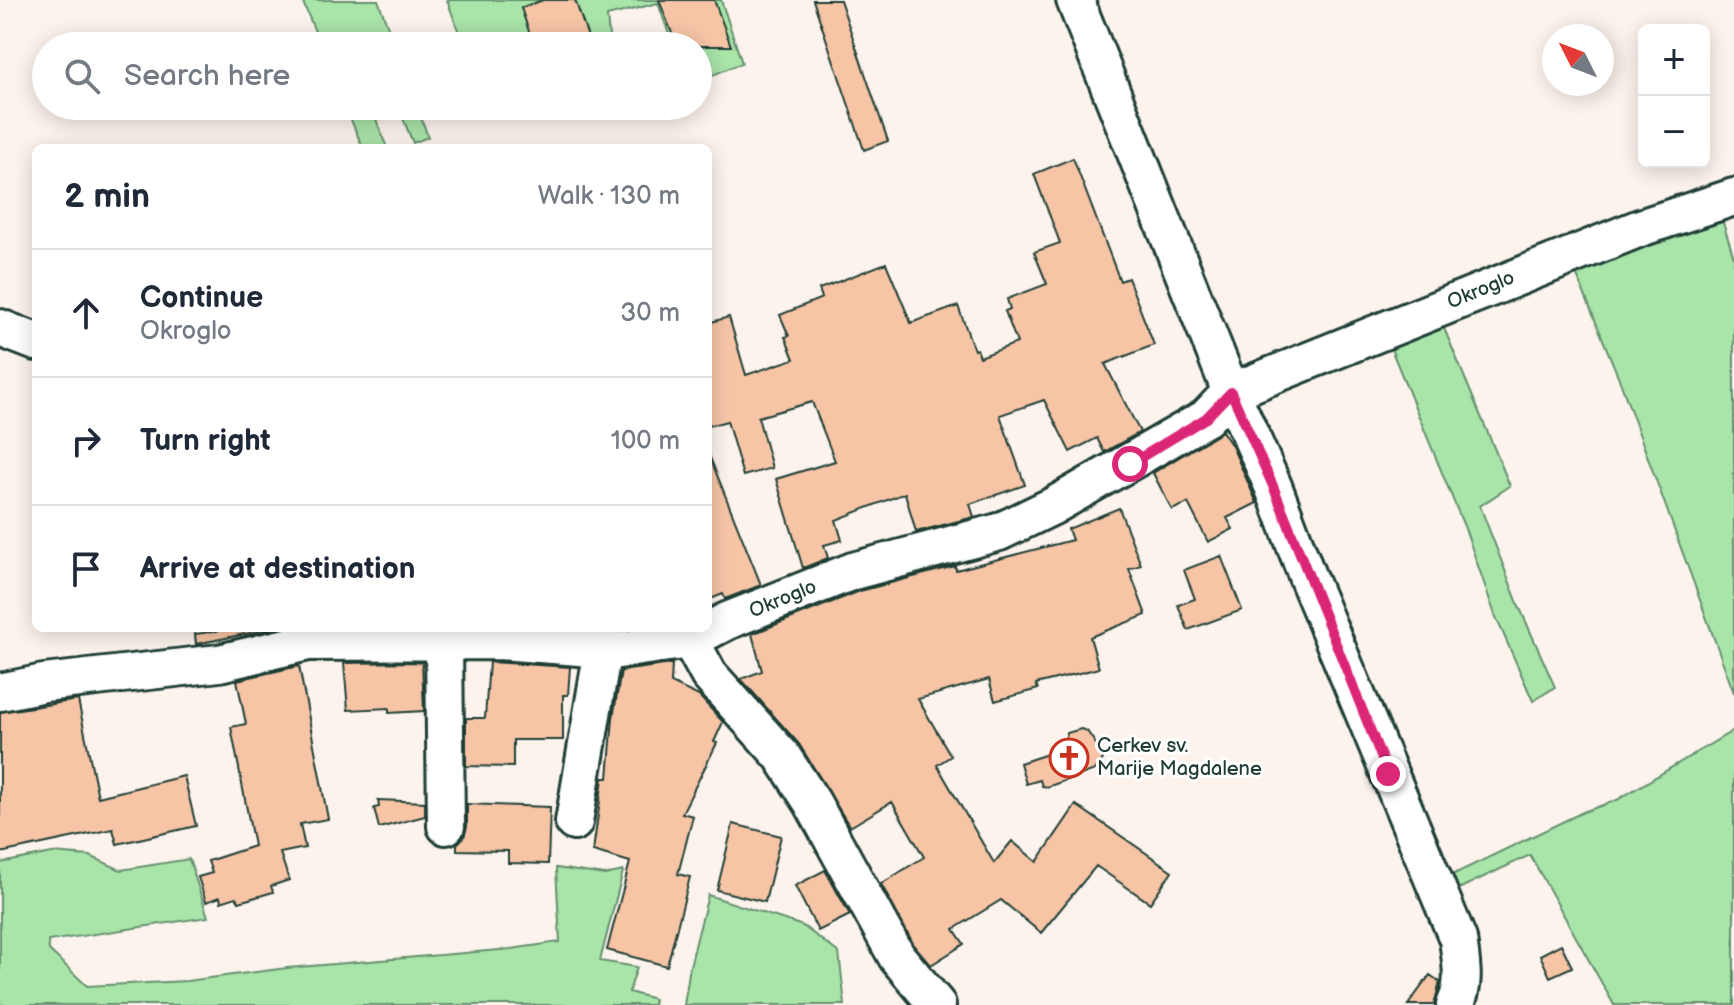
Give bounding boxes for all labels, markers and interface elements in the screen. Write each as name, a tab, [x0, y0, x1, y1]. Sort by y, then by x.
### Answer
north arrow	[1542, 24, 1614, 96]
map controls	[1638, 24, 1710, 168]
button: +	[1638, 24, 1710, 96]
search box	[32, 32, 712, 120]
icon: search	[60, 54, 104, 98]
text: Search here	[124, 58, 290, 94]
button: −	[1638, 96, 1710, 168]
text: 2 min	[64, 176, 150, 217]
text: Walk · 130 m	[538, 181, 680, 212]
street label: Okroglo	[1444, 266, 1518, 314]
text: Continue	[140, 280, 263, 316]
icon: ahead	[64, 291, 108, 335]
text: 30 m	[620, 298, 680, 329]
text: Okroglo	[140, 316, 232, 347]
icon: right	[64, 419, 108, 463]
text: Turn right	[140, 423, 271, 459]
text: 100 m	[611, 426, 680, 457]
route start	[1112, 446, 1148, 482]
icon: arrive	[64, 547, 108, 591]
text: Arrive at destination	[140, 551, 416, 587]
street label: Okroglo	[746, 575, 820, 623]
place label: Cerkev sv. Marije Magdalene	[1097, 734, 1262, 781]
church icon: Cerkev sv. Marije Magdalene	[1048, 737, 1090, 779]
route end	[1370, 756, 1406, 792]

